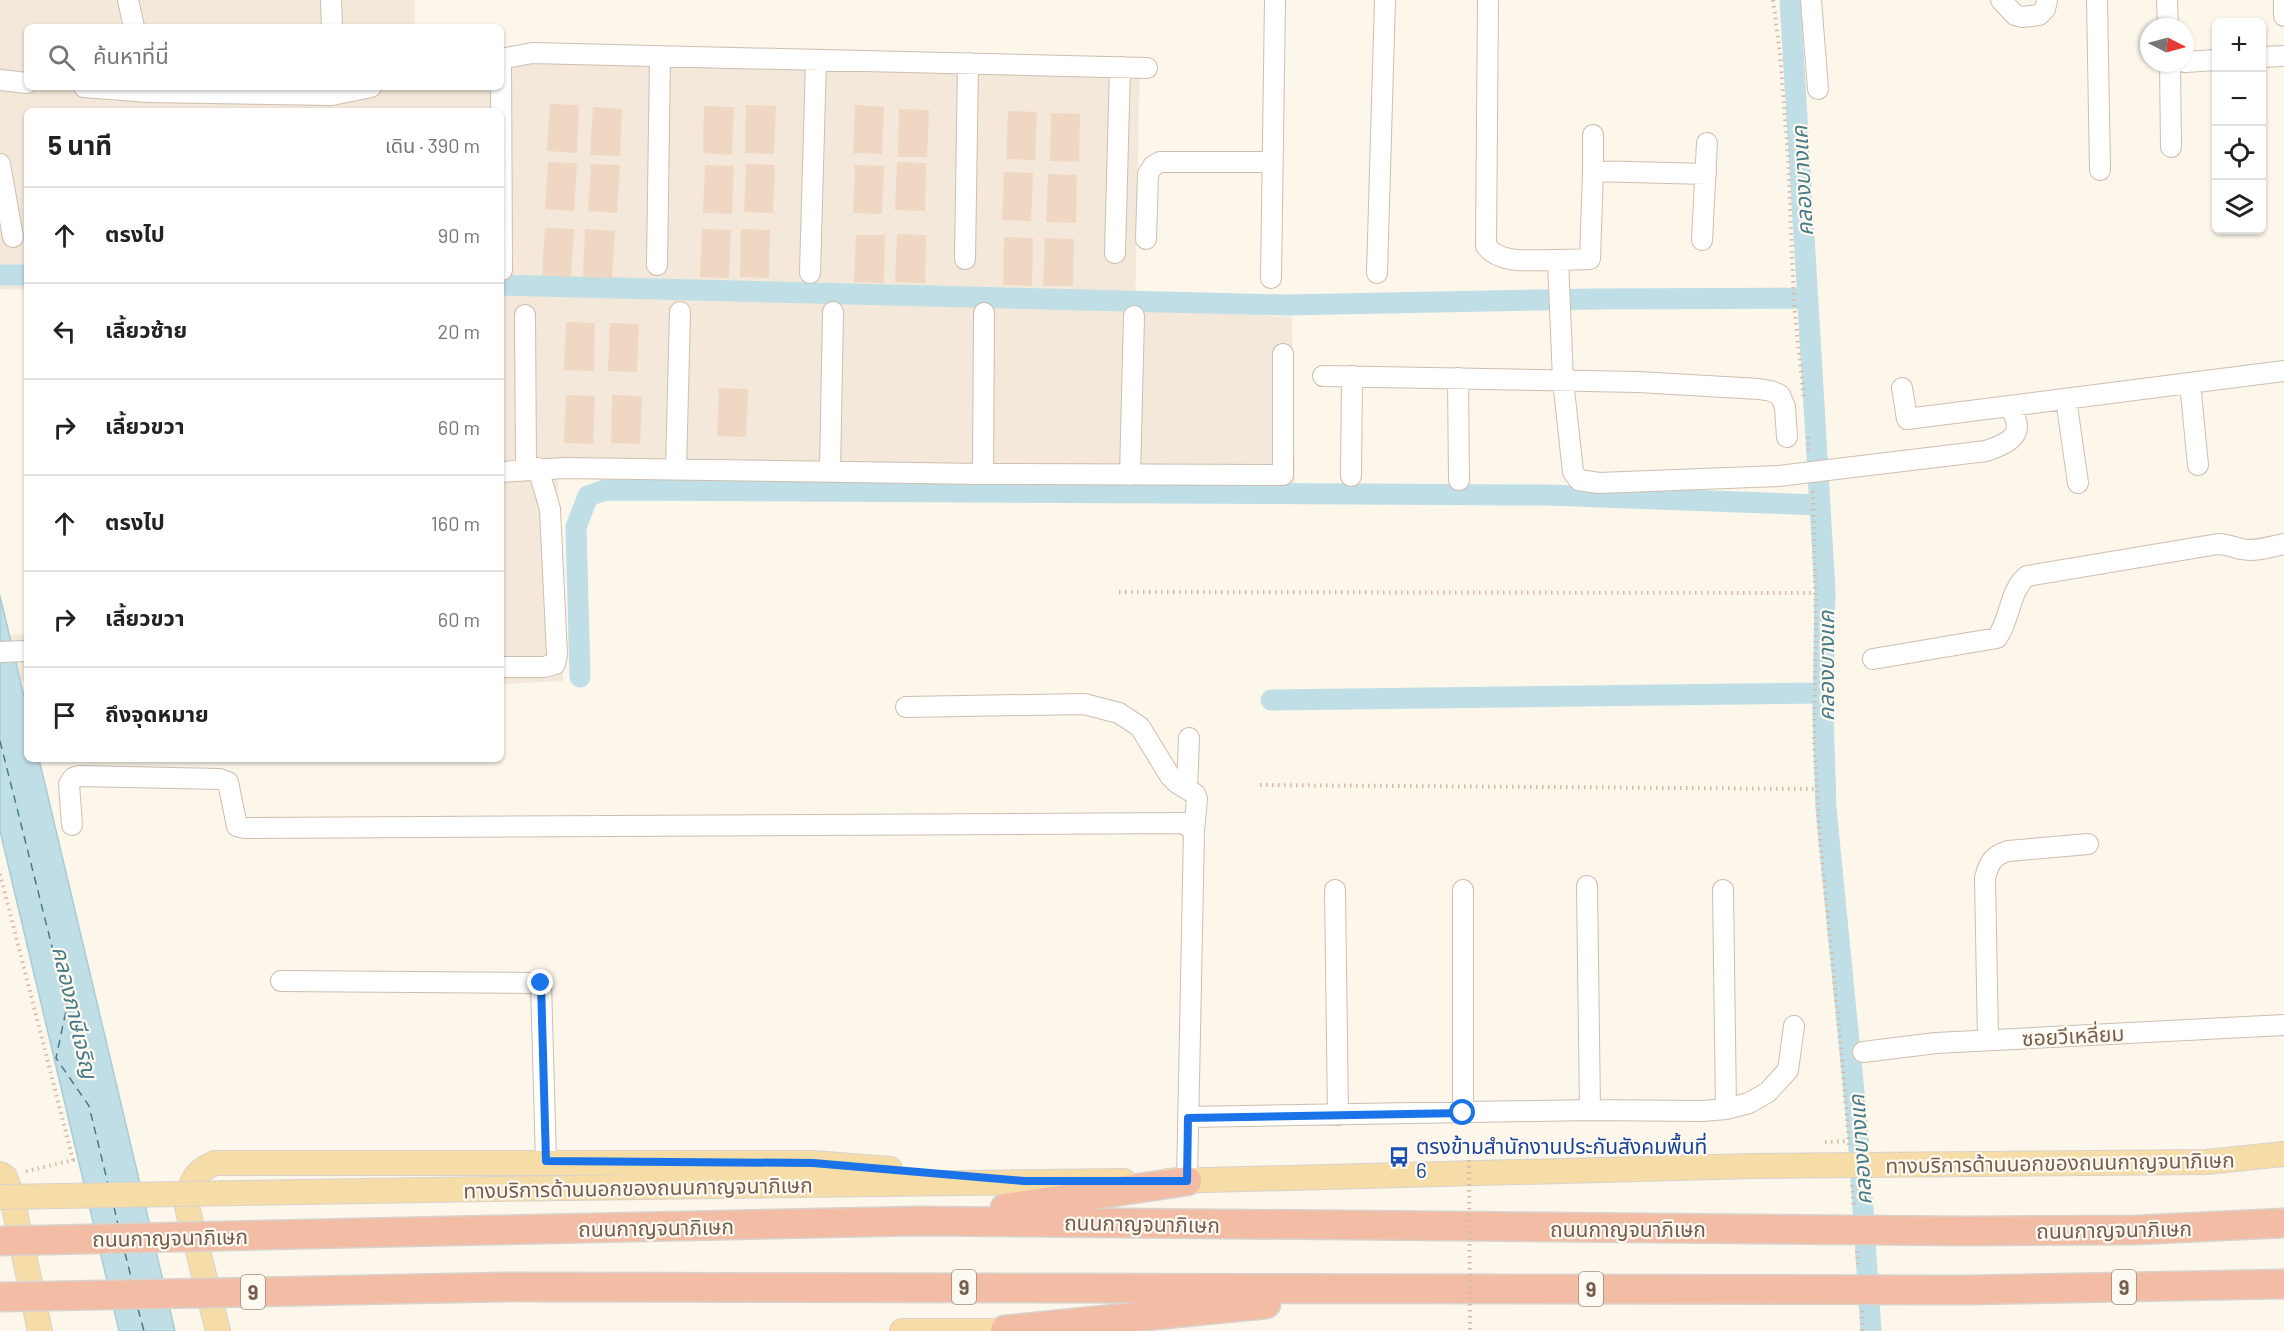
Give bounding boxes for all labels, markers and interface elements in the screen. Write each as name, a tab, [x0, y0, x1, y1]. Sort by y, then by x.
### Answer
north arrow	[2140, 18, 2194, 72]
map controls	[2212, 18, 2266, 234]
button: +	[2212, 18, 2266, 72]
search box	[24, 24, 504, 90]
icon: search	[45, 41, 78, 74]
text: ค้นหาที่นี่	[93, 42, 169, 68]
button: −	[2212, 72, 2266, 126]
water label: คลองบางแค	[1785, 124, 1817, 237]
button: locate	[2212, 126, 2266, 180]
text: 5 นาที	[48, 129, 112, 160]
text: เดิน · 390 m	[385, 133, 480, 157]
button: layers	[2212, 180, 2266, 234]
icon: ahead	[48, 219, 81, 252]
text: ตรงไป	[105, 220, 165, 246]
text: 90 m	[438, 223, 480, 247]
icon: left	[48, 315, 81, 348]
text: เลี้ยวซ้าย	[105, 316, 187, 342]
text: 20 m	[437, 319, 480, 343]
icon: right	[48, 411, 81, 444]
text: เลี้ยวขวา	[105, 412, 185, 438]
text: 60 m	[438, 415, 480, 439]
icon: ahead	[48, 507, 81, 540]
text: ตรงไป	[105, 508, 165, 534]
text: 160 m	[431, 511, 480, 535]
icon: right	[48, 603, 81, 636]
text: เลี้ยวขวา	[105, 604, 185, 630]
text: 60 m	[438, 607, 480, 631]
water label: คลองบางแค	[1812, 609, 1838, 721]
icon: arrive	[48, 699, 81, 732]
text: ถึงจุดหมาย	[105, 700, 209, 726]
water label: คลองภาษีเจริญ	[48, 943, 104, 1083]
route end	[527, 969, 553, 995]
street label: ซอยวีเหลี่ยม	[2021, 1019, 2125, 1050]
water label: คลองบางแค	[1842, 1093, 1876, 1206]
route start	[1449, 1099, 1475, 1125]
place label: ตรงข้ามสำนักงานประกันสังคมพื้นที่ 6	[1416, 1132, 1707, 1182]
bus stop icon: ตรงข้ามสำนักงานประกันสังคมพื้นที่ 6	[1387, 1145, 1411, 1169]
street label: ทางบริการด้านนอกของถนนกาญจนาภิเษก	[1885, 1146, 2235, 1178]
street label: ทางบริการด้านนอกของถนนกาญจนาภิเษก	[463, 1171, 813, 1203]
street label: ถนนกาญจนาภิเษก	[1064, 1209, 1220, 1237]
street label: ถนนกาญจนาภิเษก	[578, 1213, 734, 1241]
street label: ถนนกาญจนาภิเษก	[2036, 1215, 2192, 1243]
street label: ถนนกาญจนาภิเษก	[1550, 1216, 1706, 1241]
street label: ถนนกาญจนาภิเษก	[92, 1223, 248, 1251]
road number: 9	[952, 1270, 976, 1304]
road number: 9	[2112, 1270, 2136, 1304]
road number: 9	[1579, 1272, 1603, 1306]
road number: 9	[241, 1275, 265, 1309]

